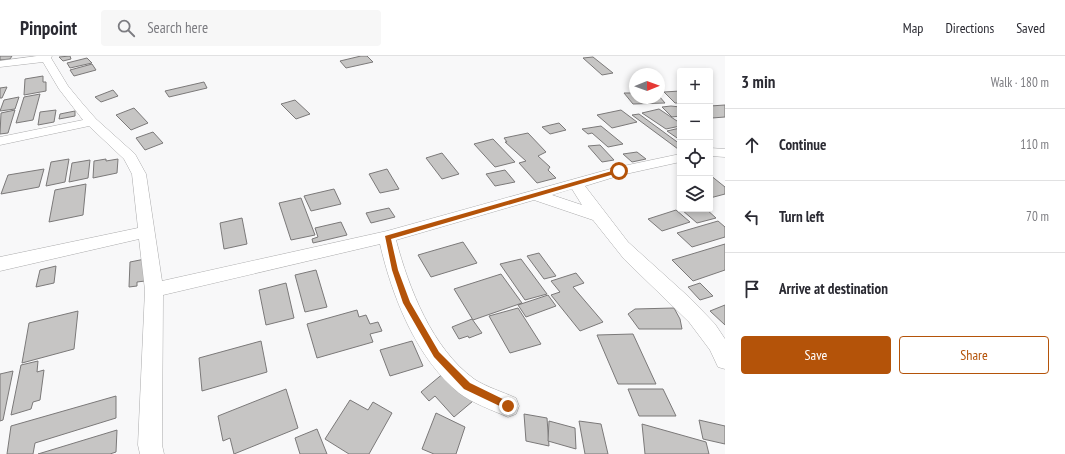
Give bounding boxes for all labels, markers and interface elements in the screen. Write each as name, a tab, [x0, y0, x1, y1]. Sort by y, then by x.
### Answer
search box	[101, 10, 381, 46]
text: Pinpoint	[20, 16, 77, 40]
icon: search	[115, 17, 137, 39]
text: Search here	[147, 18, 208, 37]
text: Map	[903, 19, 923, 37]
text: Directions	[945, 19, 994, 37]
text: Saved	[1016, 19, 1045, 37]
north arrow	[629, 68, 665, 104]
map controls	[677, 68, 713, 212]
button: +	[677, 68, 713, 104]
text: 3 min	[741, 71, 775, 93]
text: Walk · 180 m	[991, 74, 1049, 91]
button: −	[677, 104, 713, 140]
icon: ahead	[741, 134, 763, 156]
text: Continue	[779, 135, 826, 154]
text: 110 m	[1020, 136, 1049, 153]
button: locate	[677, 140, 713, 176]
route start	[610, 162, 628, 180]
button: layers	[677, 176, 713, 212]
icon: left	[741, 206, 763, 228]
text: Turn left	[779, 207, 824, 226]
text: 70 m	[1026, 208, 1049, 225]
icon: arrive	[741, 278, 763, 300]
text: Arrive at destination	[779, 279, 888, 298]
button: Save	[741, 336, 891, 374]
button: Share	[899, 336, 1049, 374]
route end	[499, 397, 517, 415]

